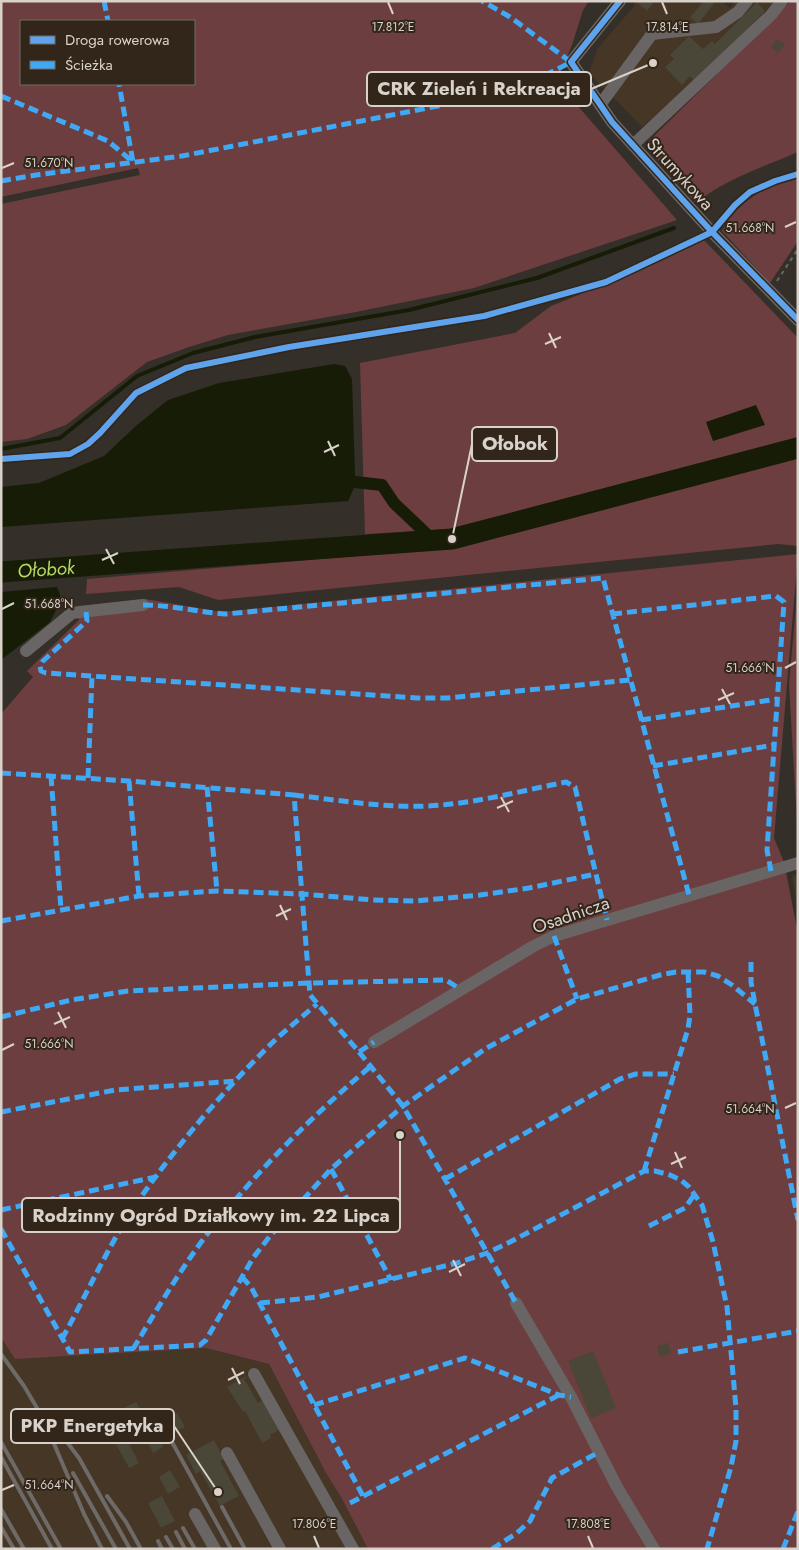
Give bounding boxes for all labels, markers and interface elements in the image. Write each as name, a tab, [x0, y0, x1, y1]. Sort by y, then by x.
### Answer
text: 17.812°E	[372, 18, 414, 36]
text: 17.814°E	[646, 18, 688, 36]
legend	[20, 20, 195, 85]
text: Droga rowerowa	[65, 29, 169, 51]
text: Ścieżka	[65, 54, 113, 76]
callout: CRK Zieleń i Rekreacja	[367, 72, 591, 106]
text: CRK Zieleń i Rekreacja	[377, 75, 581, 102]
street label: Strumykowa	[640, 132, 720, 216]
text: 51.670°N	[25, 154, 73, 172]
text: 51.668°N	[726, 219, 774, 237]
callout: Ołobok	[472, 427, 557, 461]
text: Ołobok	[482, 430, 548, 457]
water label: Ołobok	[16, 554, 77, 585]
text: 51.668°N	[25, 595, 73, 613]
text: 51.666°N	[725, 659, 775, 677]
street label: Osadnicza	[529, 890, 613, 940]
text: 51.666°N	[24, 1035, 74, 1053]
text: 51.664°N	[725, 1100, 775, 1118]
callout: Rodzinny Ogród Działkowy im. 22 Lipca	[22, 1198, 400, 1232]
text: Rodzinny Ogród Działkowy im. 22 Lipca	[32, 1202, 390, 1229]
callout: PKP Energetyka	[11, 1409, 174, 1443]
text: PKP Energetyka	[20, 1412, 164, 1439]
text: 51.664°N	[24, 1476, 74, 1494]
text: 17.806°E	[292, 1515, 336, 1533]
text: 17.808°E	[566, 1515, 610, 1533]

